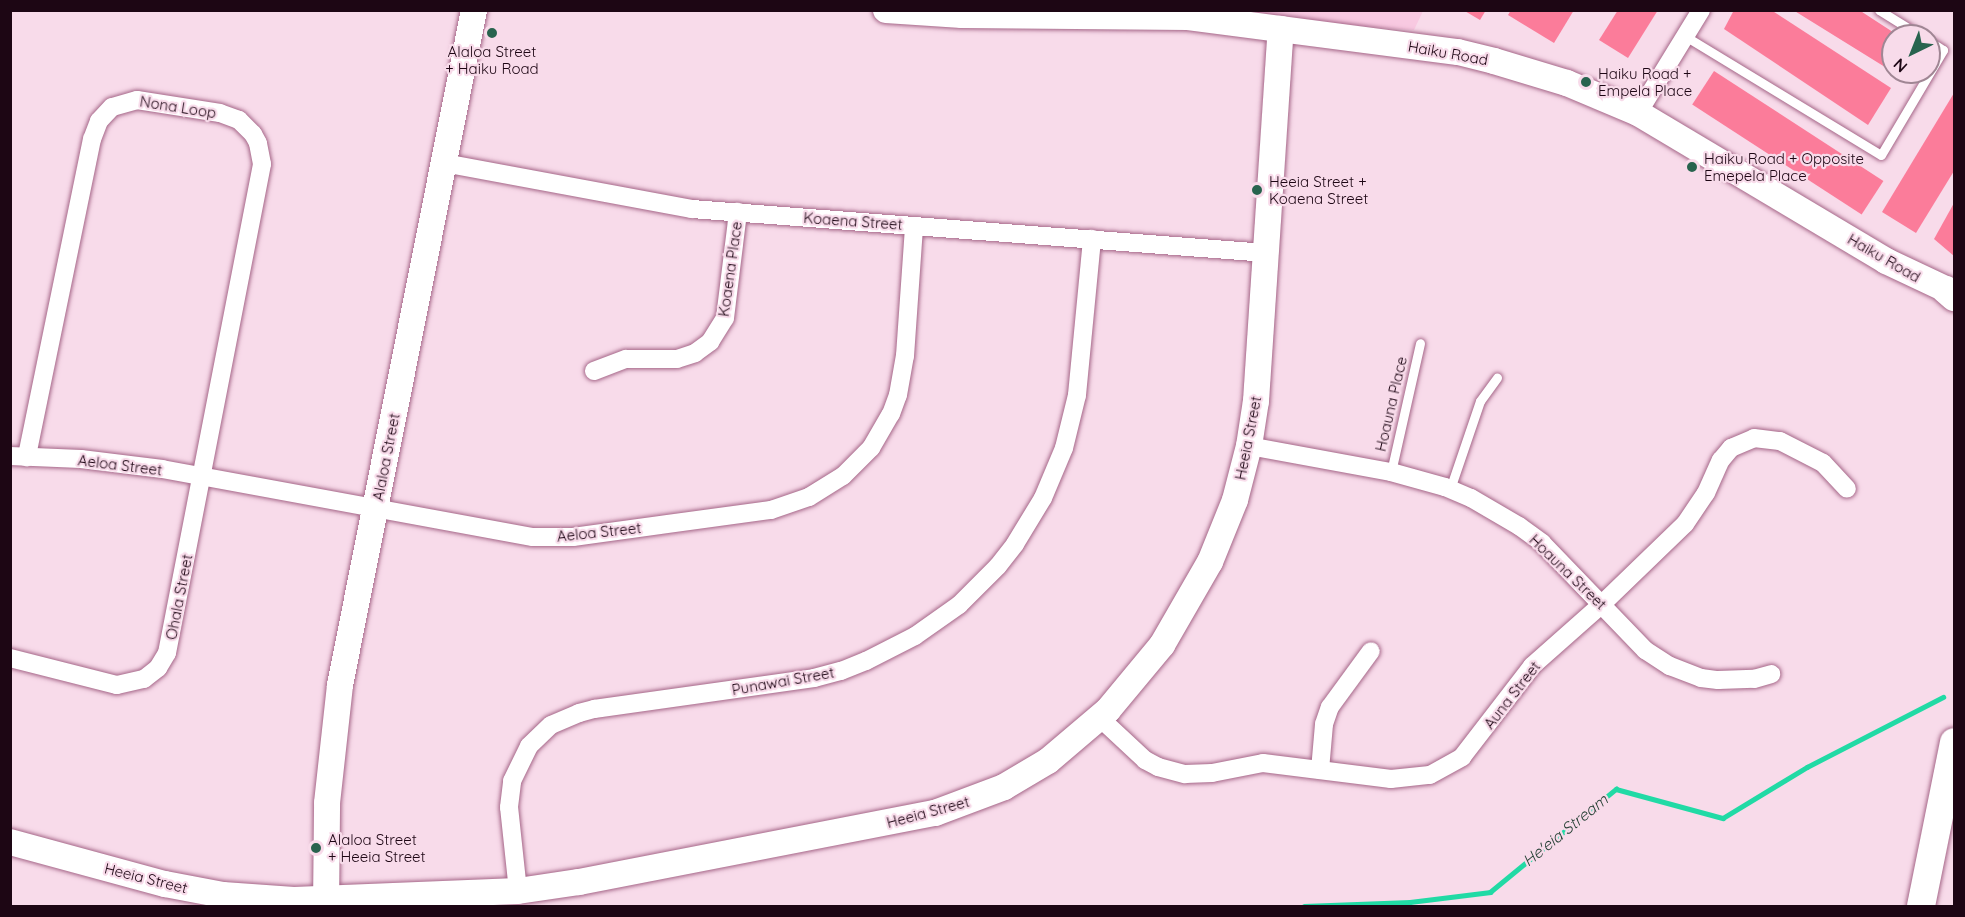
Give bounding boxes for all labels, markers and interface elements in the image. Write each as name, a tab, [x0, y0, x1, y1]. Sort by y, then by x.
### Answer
north arrow	[1881, 24, 1941, 84]
marker: Alaloa Street + Haiku Road	[485, 26, 499, 40]
street label: Haiku Road	[1407, 37, 1489, 69]
place label: Alaloa Street + Haiku Road	[445, 42, 539, 77]
text: N	[1889, 54, 1911, 77]
place label: Haiku Road + Empela Place	[1598, 64, 1692, 99]
marker: Haiku Road + Empela Place	[1579, 75, 1593, 89]
street label: Nona Loop	[139, 92, 217, 122]
place label: Haiku Road + Opposite Emepela Place	[1704, 149, 1864, 184]
marker: Haiku Road + Opposite Emepela Place	[1685, 160, 1699, 174]
place label: Heeia Street + Koaena Street	[1269, 172, 1368, 207]
marker: Heeia Street + Koaena Street	[1250, 183, 1264, 197]
street label: Koaena Street	[803, 209, 903, 233]
street label: Koaena Place	[714, 220, 746, 318]
street label: Haiku Road	[1844, 230, 1924, 286]
street label: Hoauna Place	[1371, 355, 1411, 453]
street label: Heeia Street	[1231, 394, 1265, 482]
street label: Alaloa Street	[369, 412, 403, 502]
street label: Aeloa Street	[77, 451, 163, 479]
street label: Aeloa Street	[556, 519, 642, 545]
street label: Hoauna Street	[1526, 531, 1610, 613]
street label: Ohala Street	[162, 553, 196, 641]
street label: Auna Street	[1480, 658, 1544, 732]
street label: Punawai Street	[730, 663, 836, 699]
water label: He'eia Stream	[1519, 790, 1611, 870]
street label: Heeia Street	[885, 792, 971, 832]
place label: Alaloa Street + Heeia Street	[328, 830, 426, 865]
marker: Alaloa Street + Heeia Street	[309, 841, 323, 855]
street label: Heeia Street	[103, 859, 189, 897]

